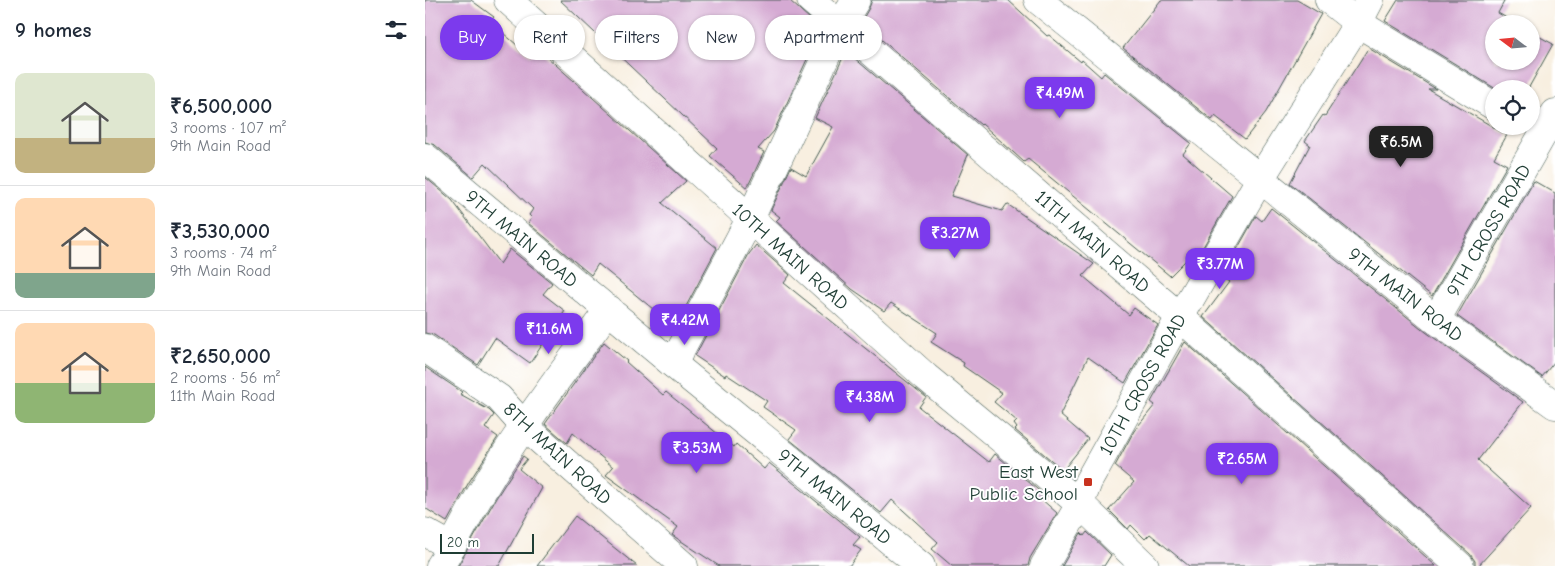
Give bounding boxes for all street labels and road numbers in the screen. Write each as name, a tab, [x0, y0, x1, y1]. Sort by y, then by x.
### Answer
street label: 9TH CROSS ROAD	[1442, 160, 1536, 301]
street label: 9TH MAIN ROAD	[461, 185, 582, 292]
street label: 11TH MAIN ROAD	[1030, 186, 1154, 298]
street label: 10TH MAIN ROAD	[728, 199, 853, 315]
street label: 9TH MAIN ROAD	[1344, 243, 1467, 347]
street label: 10TH CROSS ROAD	[1095, 310, 1191, 459]
street label: 8TH MAIN ROAD	[499, 398, 616, 509]
street label: 9TH MAIN ROAD	[773, 444, 896, 549]

